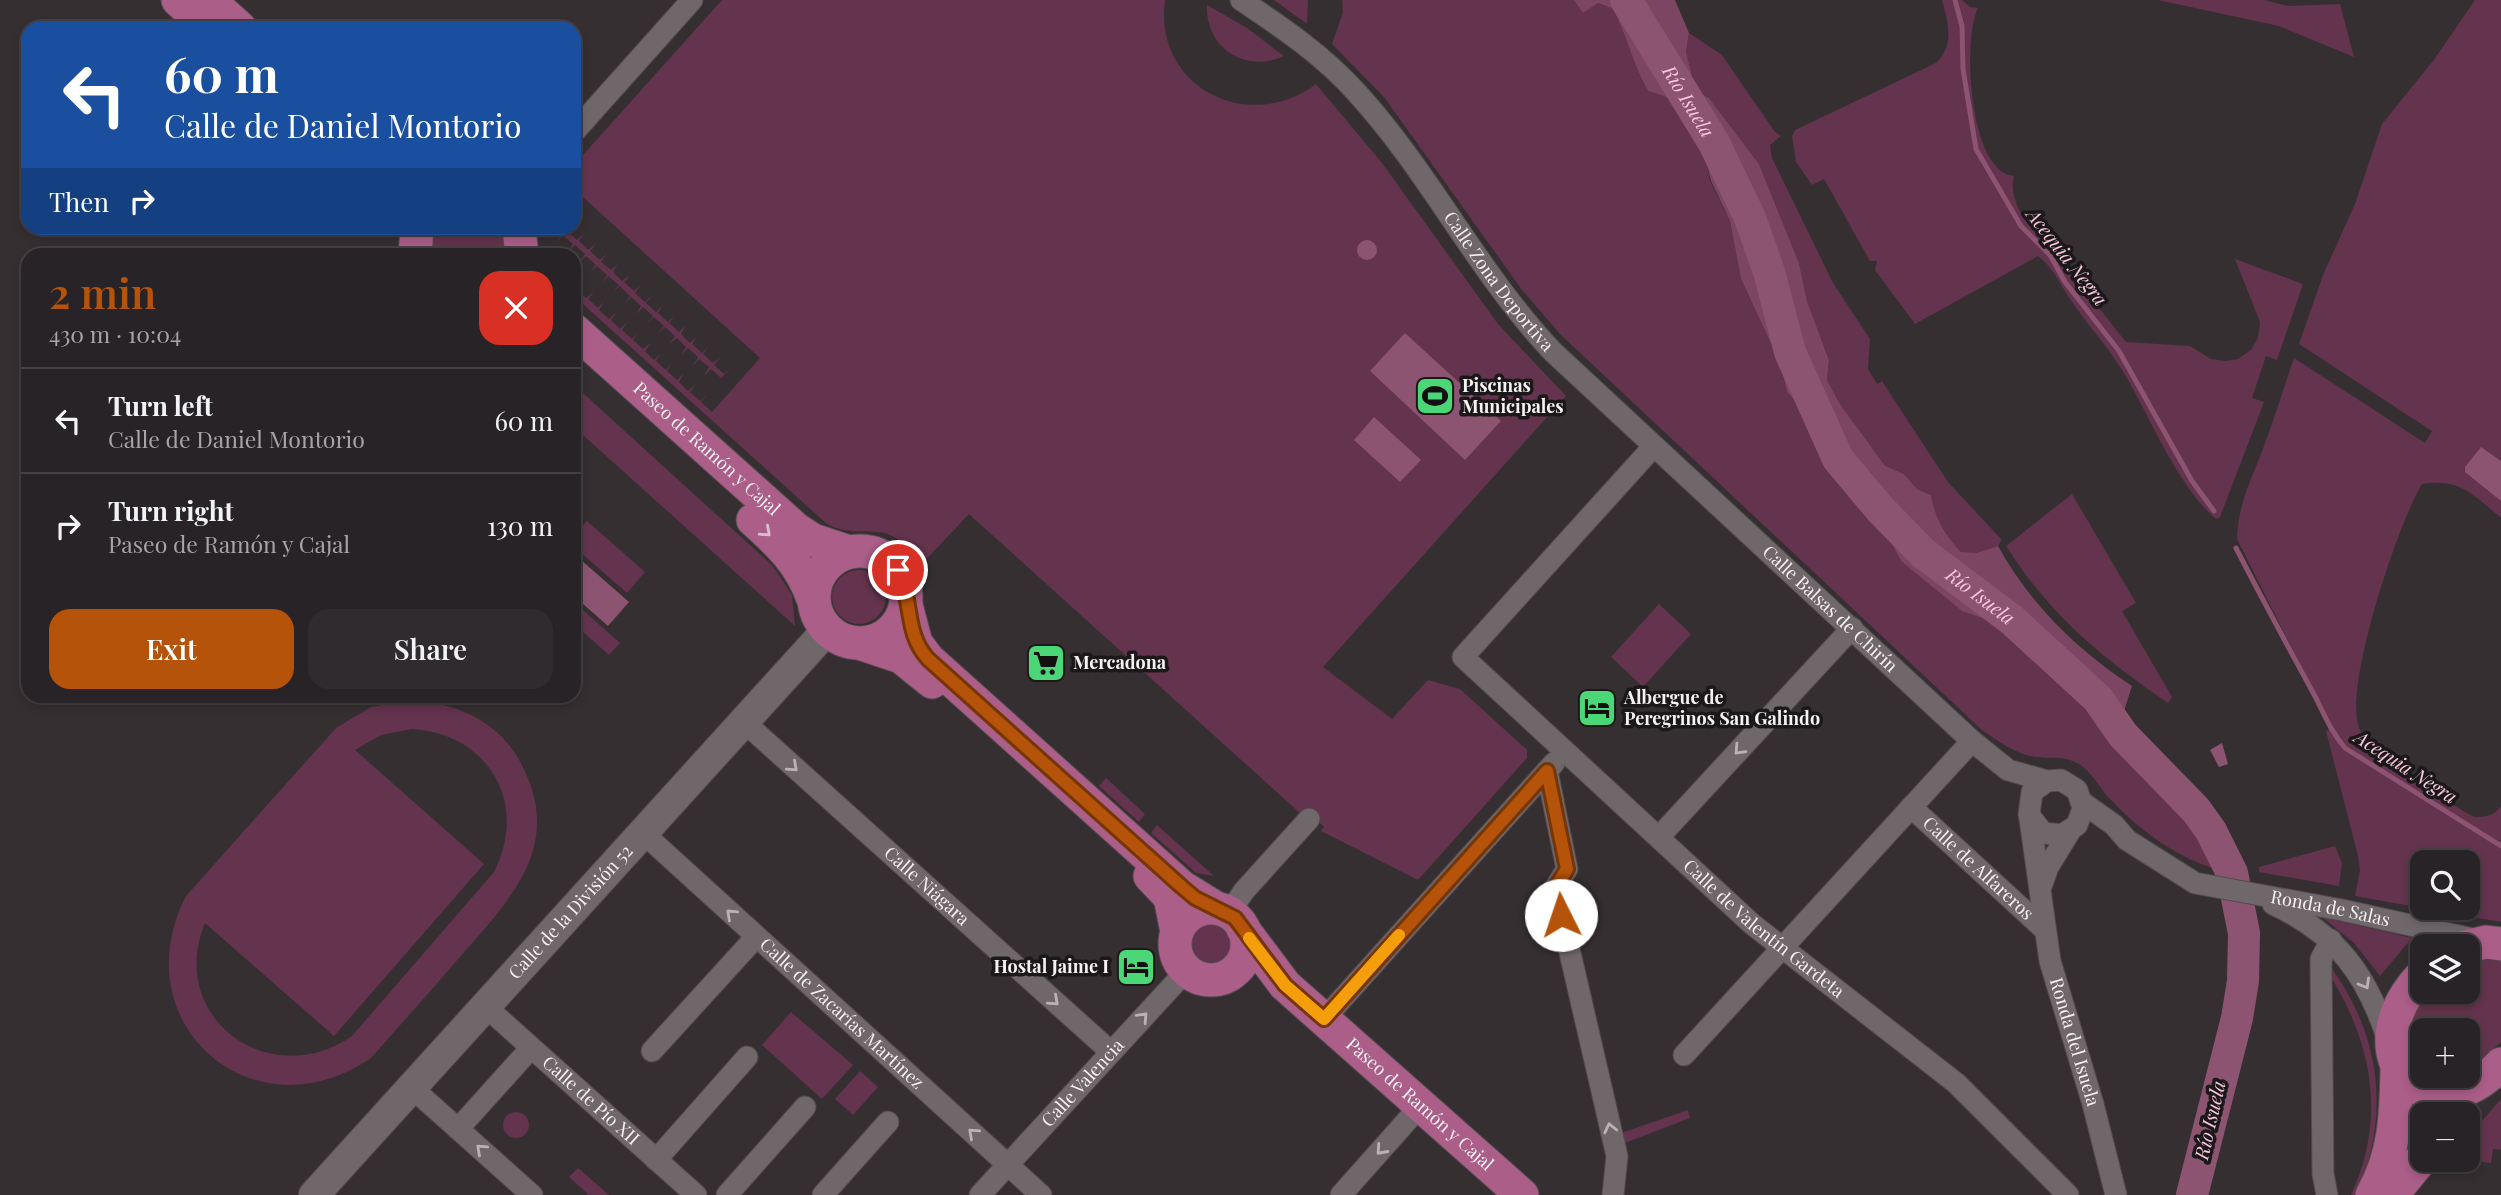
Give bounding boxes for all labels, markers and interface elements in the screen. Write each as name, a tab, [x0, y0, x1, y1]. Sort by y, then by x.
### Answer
text: 60 m	[164, 40, 279, 105]
icon: left	[49, 49, 140, 140]
water label: Río Isuela	[1657, 59, 1721, 142]
text: Calle de Daniel Montorio	[164, 103, 522, 146]
icon: right	[123, 182, 161, 220]
text: Then	[49, 184, 109, 219]
water label: Acequia Negra	[2020, 201, 2114, 311]
street label: Calle Zona Deportiva	[1439, 206, 1559, 356]
text: 2 min	[49, 264, 156, 320]
button: close	[479, 271, 553, 345]
text: 430 m · 10:04	[49, 318, 181, 349]
place label: Piscinas Municipales	[1462, 373, 1564, 418]
sports icon: Piscinas Municipales	[1414, 375, 1456, 417]
street label: Paseo de Ramón y Cajal	[629, 376, 786, 520]
text: Turn left	[108, 388, 213, 423]
icon: left	[49, 402, 87, 440]
text: 60 m	[494, 403, 553, 438]
text: Calle de Daniel Montorio	[108, 423, 365, 454]
text: Turn right	[108, 493, 234, 528]
icon: right	[49, 507, 87, 545]
text: 130 m	[487, 508, 553, 543]
one-way arrow	[758, 523, 771, 536]
text: Paseo de Ramón y Cajal	[108, 528, 350, 559]
pin	[868, 540, 928, 600]
street label: Calle Balsas de Chirín	[1758, 540, 1904, 677]
icon: arrive	[879, 551, 917, 589]
water label: Río Isuela	[1940, 560, 2021, 630]
button: Exit	[49, 609, 294, 689]
button: Share	[308, 609, 553, 689]
supermarket icon: Mercadona	[1025, 642, 1067, 684]
place label: Mercadona	[1073, 650, 1167, 674]
place label: Albergue de Peregrinos San Galindo	[1623, 685, 1820, 730]
hotel icon: Albergue de Peregrinos San Galindo	[1576, 687, 1618, 729]
water label: Acequia Negra	[2349, 722, 2463, 809]
one-way arrow	[1735, 742, 1748, 755]
one-way arrow	[785, 758, 798, 771]
street label: Calle de Alfareros	[1918, 811, 2039, 925]
street label: Calle de la División 52	[503, 839, 637, 984]
street label: Calle Niágara	[879, 841, 975, 930]
map controls	[2410, 850, 2480, 1172]
button: search	[2410, 850, 2480, 920]
street label: Calle de Valentín Gardeta	[1679, 853, 1850, 1003]
position arrow	[1524, 878, 1598, 952]
street label: Ronda de Salas	[2269, 884, 2392, 931]
one-way arrow	[726, 910, 739, 923]
street label: Calle de Zacarías Martínez	[755, 932, 930, 1094]
button: layers	[2410, 934, 2480, 1004]
hotel icon: Hostal Jaime I	[1115, 946, 1157, 988]
place label: Hostal Jaime I	[993, 954, 1109, 978]
street label: Ronda del Isuela	[2045, 975, 2106, 1109]
one-way arrow	[2357, 977, 2370, 990]
one-way arrow	[1045, 992, 1058, 1005]
one-way arrow	[1135, 1012, 1147, 1025]
button: +	[2410, 1018, 2480, 1088]
street label: Paseo de Ramón y Cajal	[1341, 1032, 1499, 1175]
street label: Calle Valencia	[1036, 1033, 1129, 1132]
street label: Calle de Pío XII	[538, 1050, 645, 1150]
water label: Río Isuela	[2187, 1078, 2231, 1163]
button: −	[2410, 1102, 2480, 1172]
one-way arrow	[1604, 1122, 1618, 1134]
one-way arrow	[968, 1128, 981, 1141]
one-way arrow	[1377, 1142, 1389, 1155]
one-way arrow	[476, 1145, 489, 1158]

